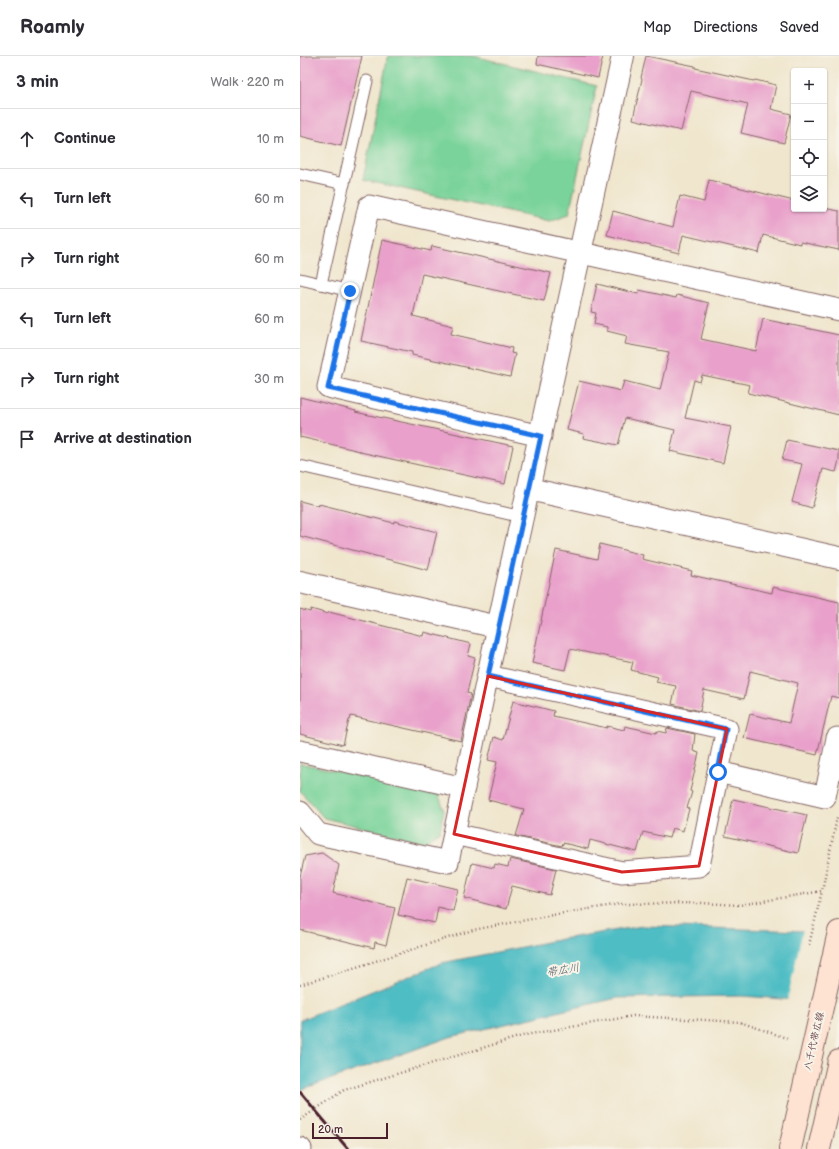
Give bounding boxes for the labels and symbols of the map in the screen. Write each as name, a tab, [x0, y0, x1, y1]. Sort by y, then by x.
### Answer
route end	[341, 282, 359, 300]
route start	[709, 763, 727, 781]
water label: 帯広川	[546, 961, 580, 979]
street label: 八千代帯広線	[801, 1010, 827, 1072]
scale bar	[312, 1121, 388, 1140]

